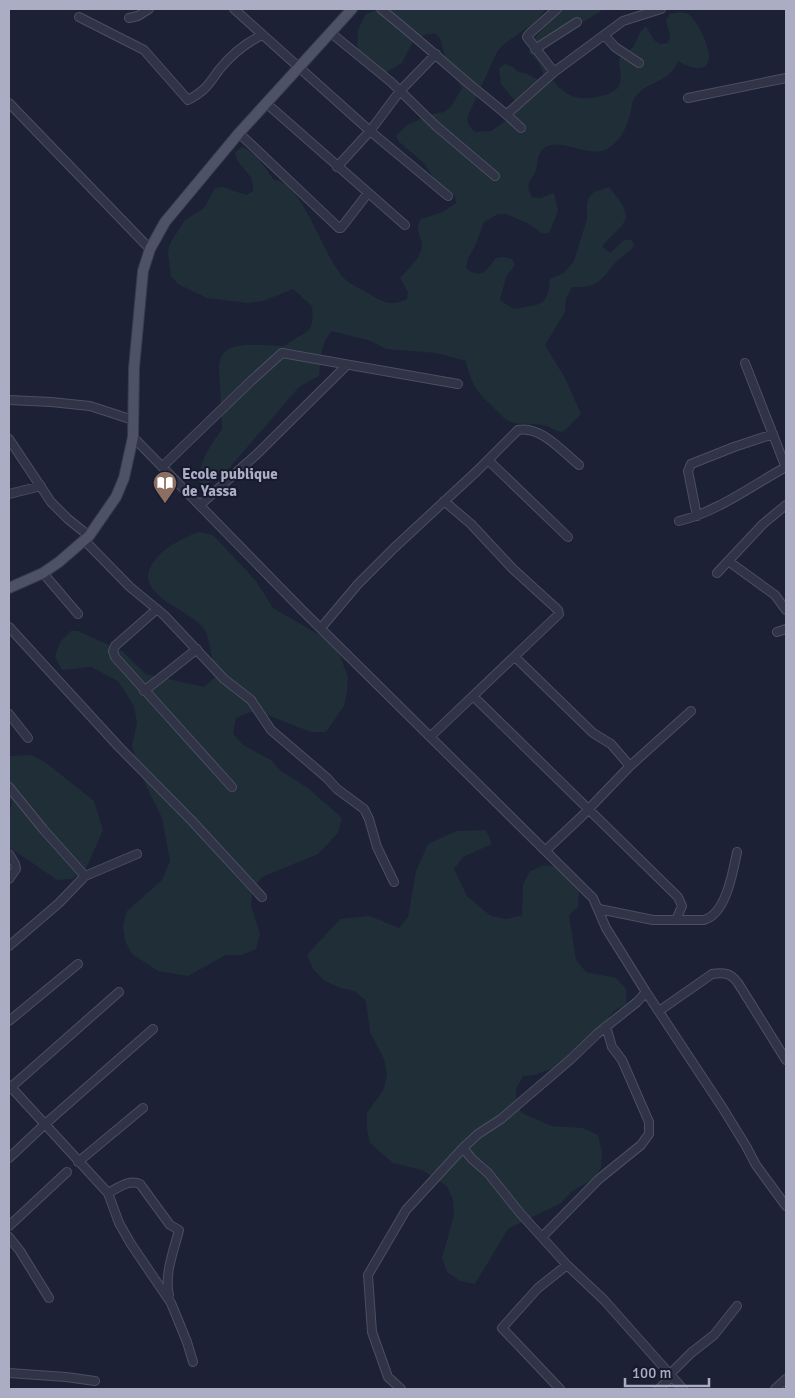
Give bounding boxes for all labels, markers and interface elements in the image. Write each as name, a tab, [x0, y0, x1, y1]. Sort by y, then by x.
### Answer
place label: Ecole publique de Yassa	[182, 465, 278, 500]
library icon: Ecole publique de Yassa	[152, 470, 178, 504]
scale bar	[625, 1356, 709, 1388]
text: 100 m	[632, 1364, 672, 1382]

